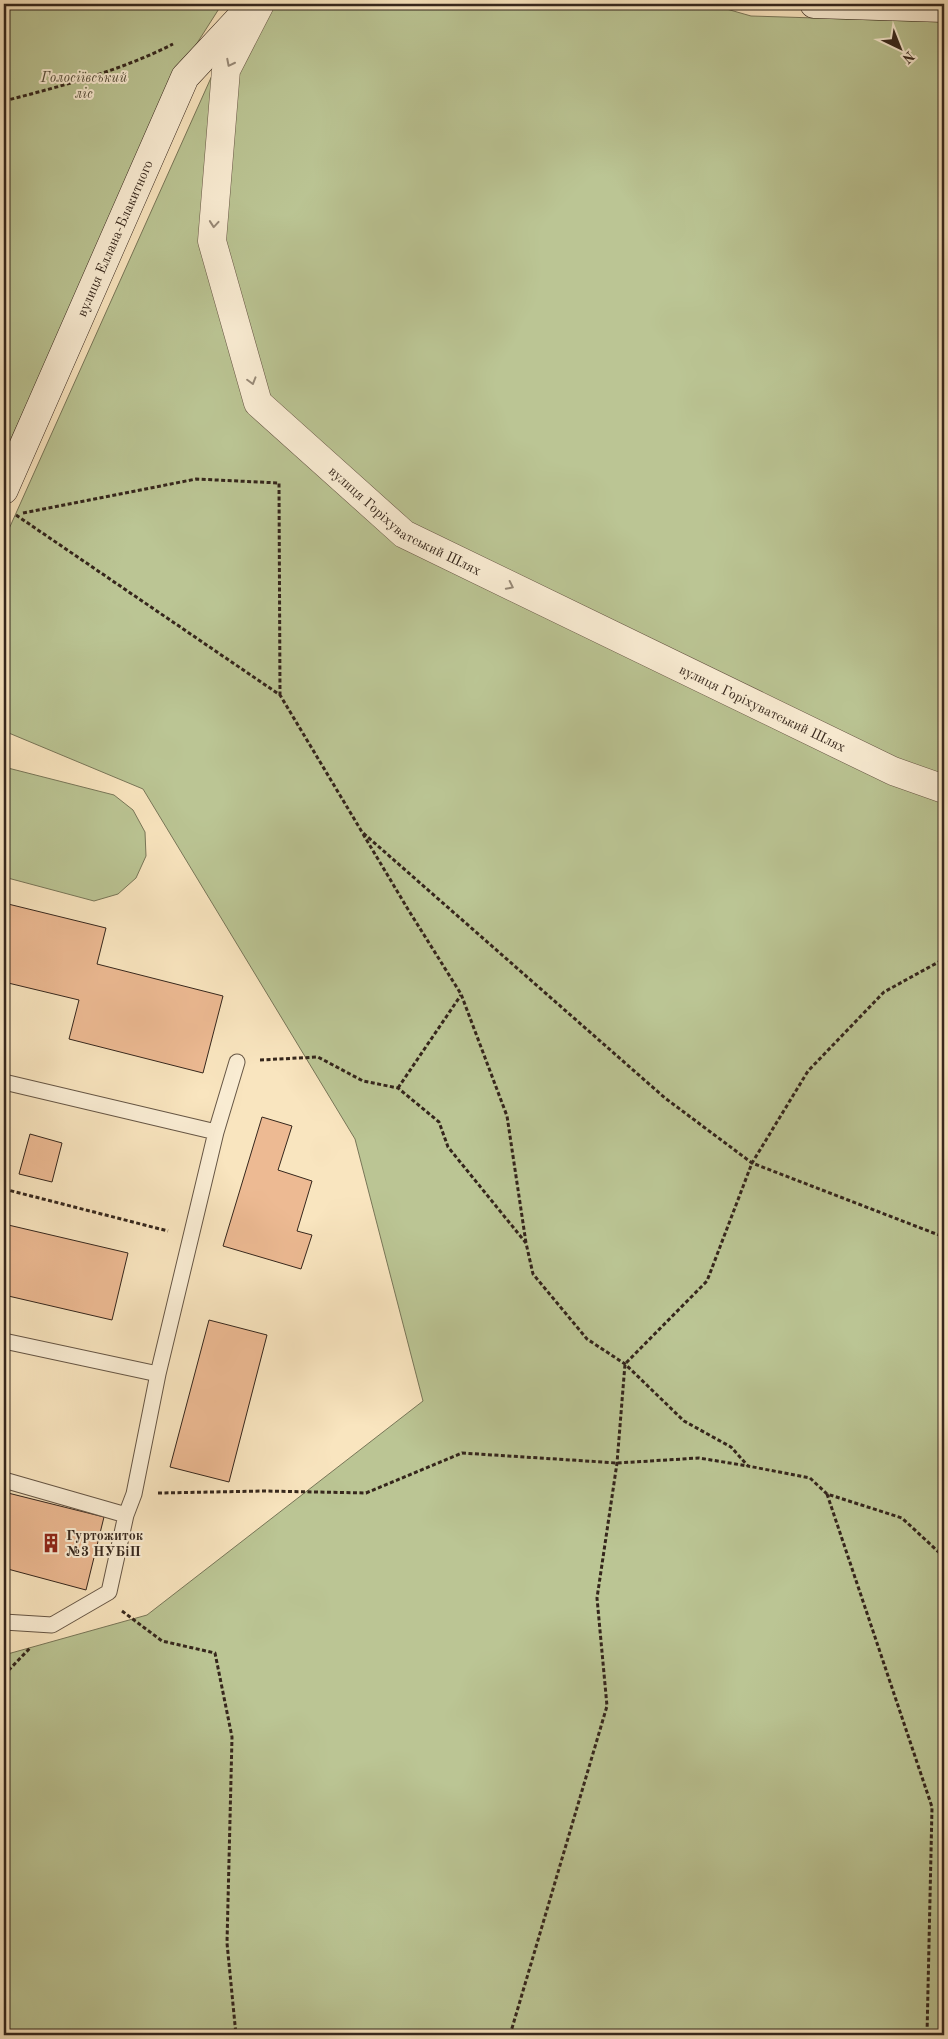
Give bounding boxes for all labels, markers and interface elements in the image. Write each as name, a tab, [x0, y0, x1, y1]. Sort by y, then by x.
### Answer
north arrow	[876, 22, 926, 72]
text: N	[899, 48, 917, 66]
one-way arrow	[226, 57, 236, 66]
park label: Голосіївський ліс	[40, 71, 127, 101]
street label: вулиця Еллана-Блакитного	[75, 158, 156, 319]
one-way arrow	[208, 220, 219, 228]
one-way arrow	[246, 376, 256, 384]
street label: вулиця Горіхуватський Шлях	[326, 464, 483, 578]
one-way arrow	[505, 579, 514, 590]
street label: вулиця Горіхуватський Шлях	[677, 663, 848, 755]
place label: Гуртожиток №3 НУБіП	[66, 1529, 144, 1559]
building icon: Гуртожиток №3 НУБіП	[40, 1532, 62, 1554]

